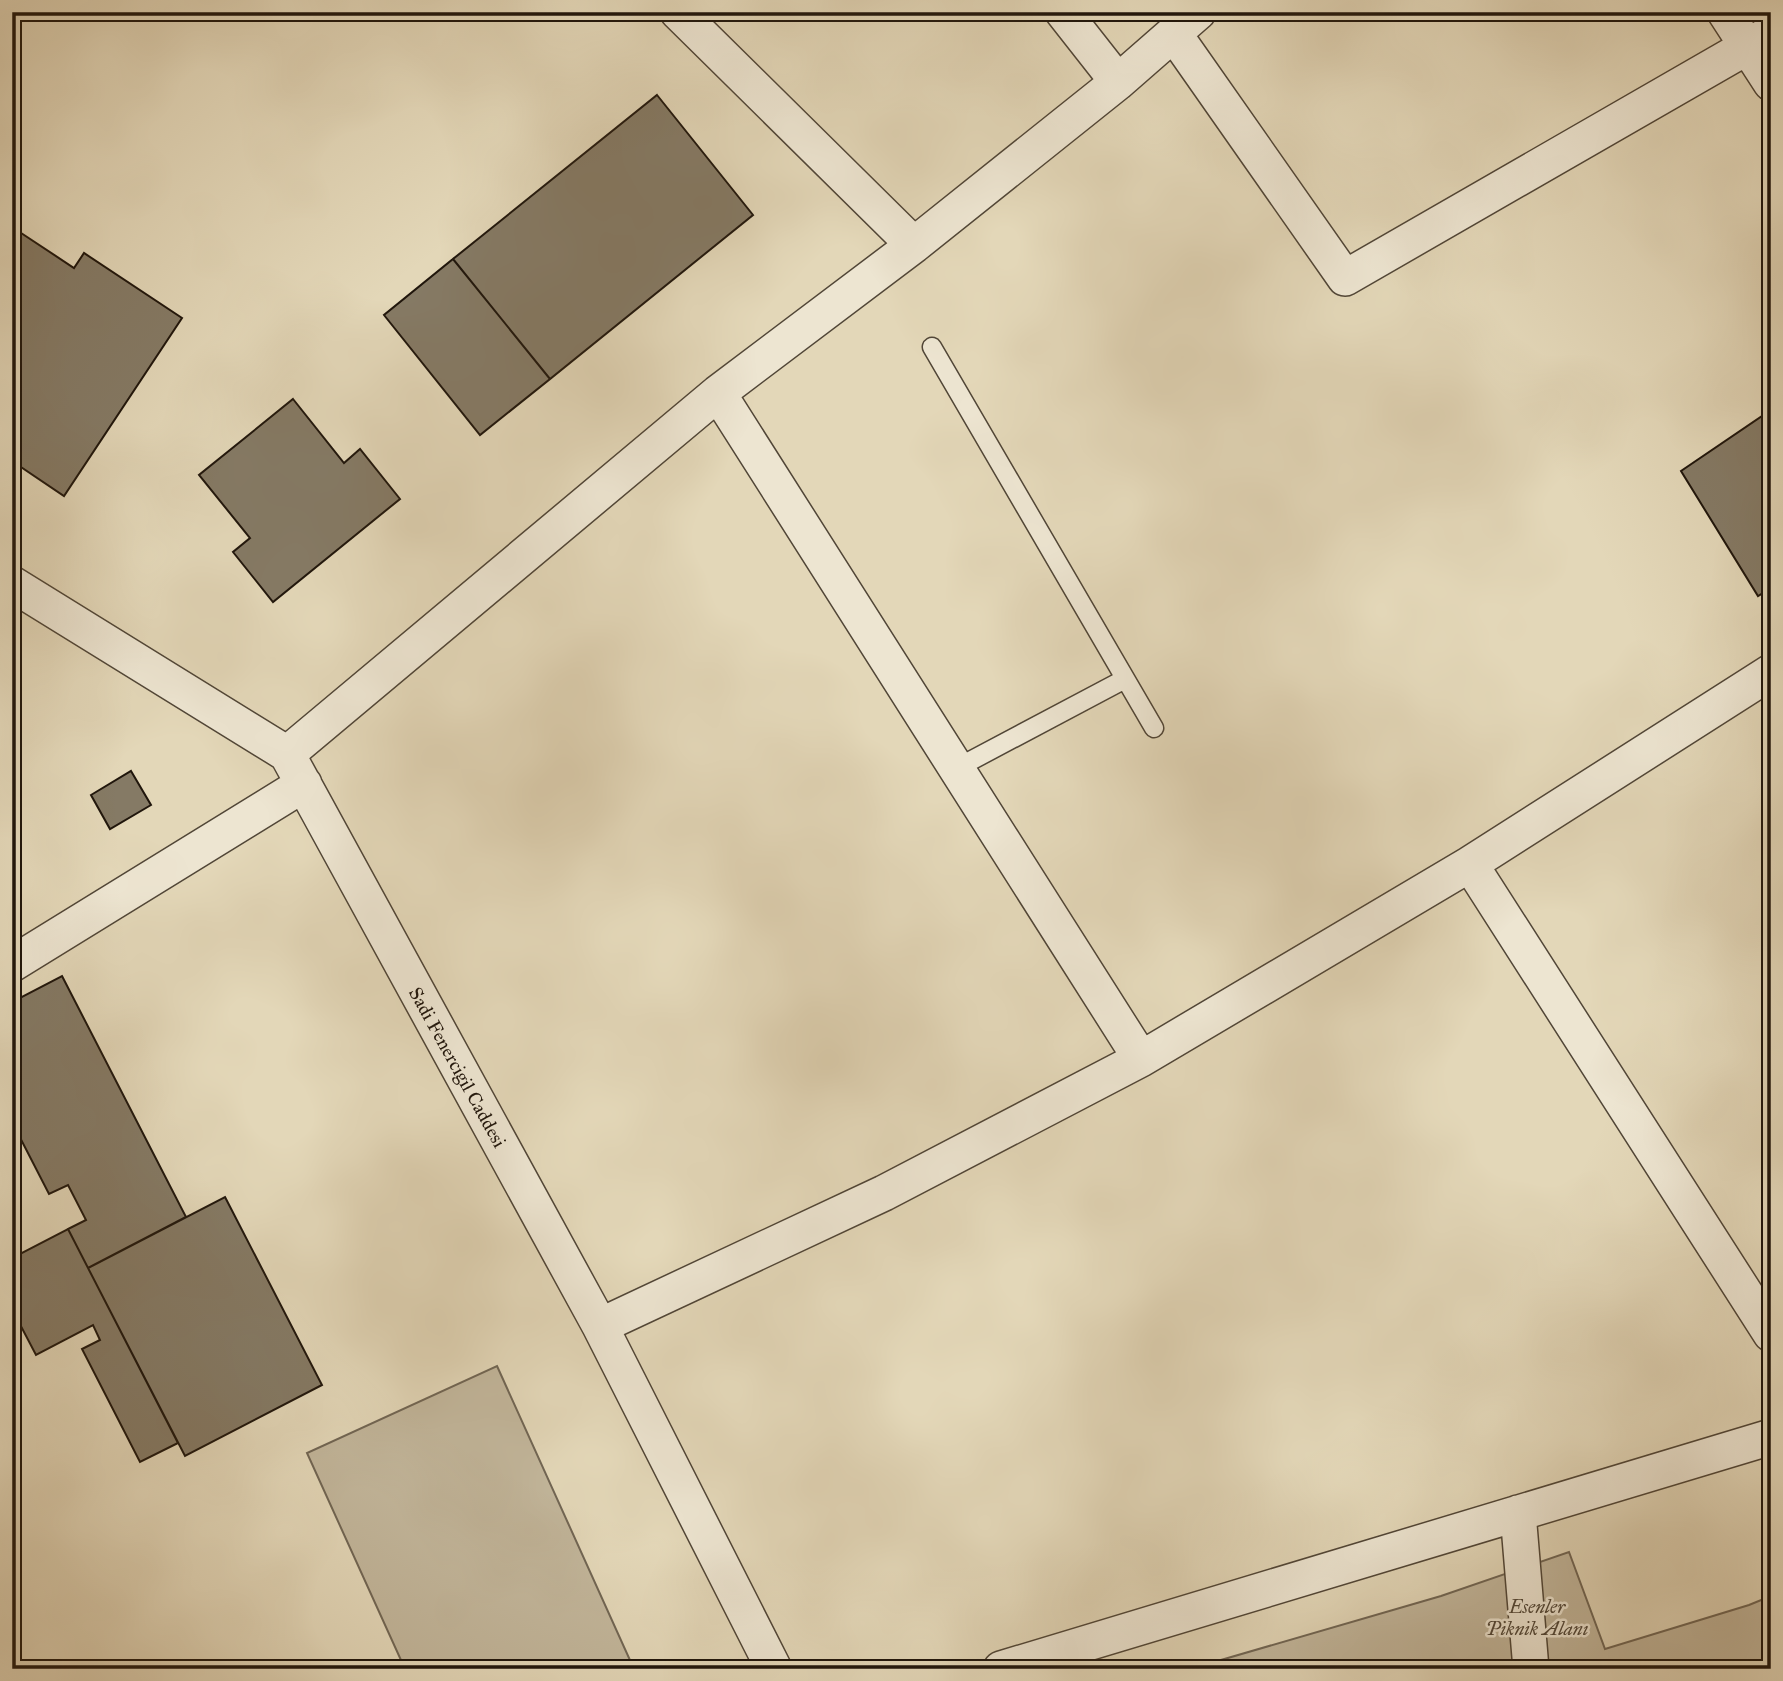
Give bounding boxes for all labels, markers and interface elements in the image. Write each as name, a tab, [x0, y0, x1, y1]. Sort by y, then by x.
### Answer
street label: Sadi Fenercigil Caddesi	[403, 983, 511, 1152]
park label: Esenler Piknik Alanı	[1486, 1595, 1589, 1640]

